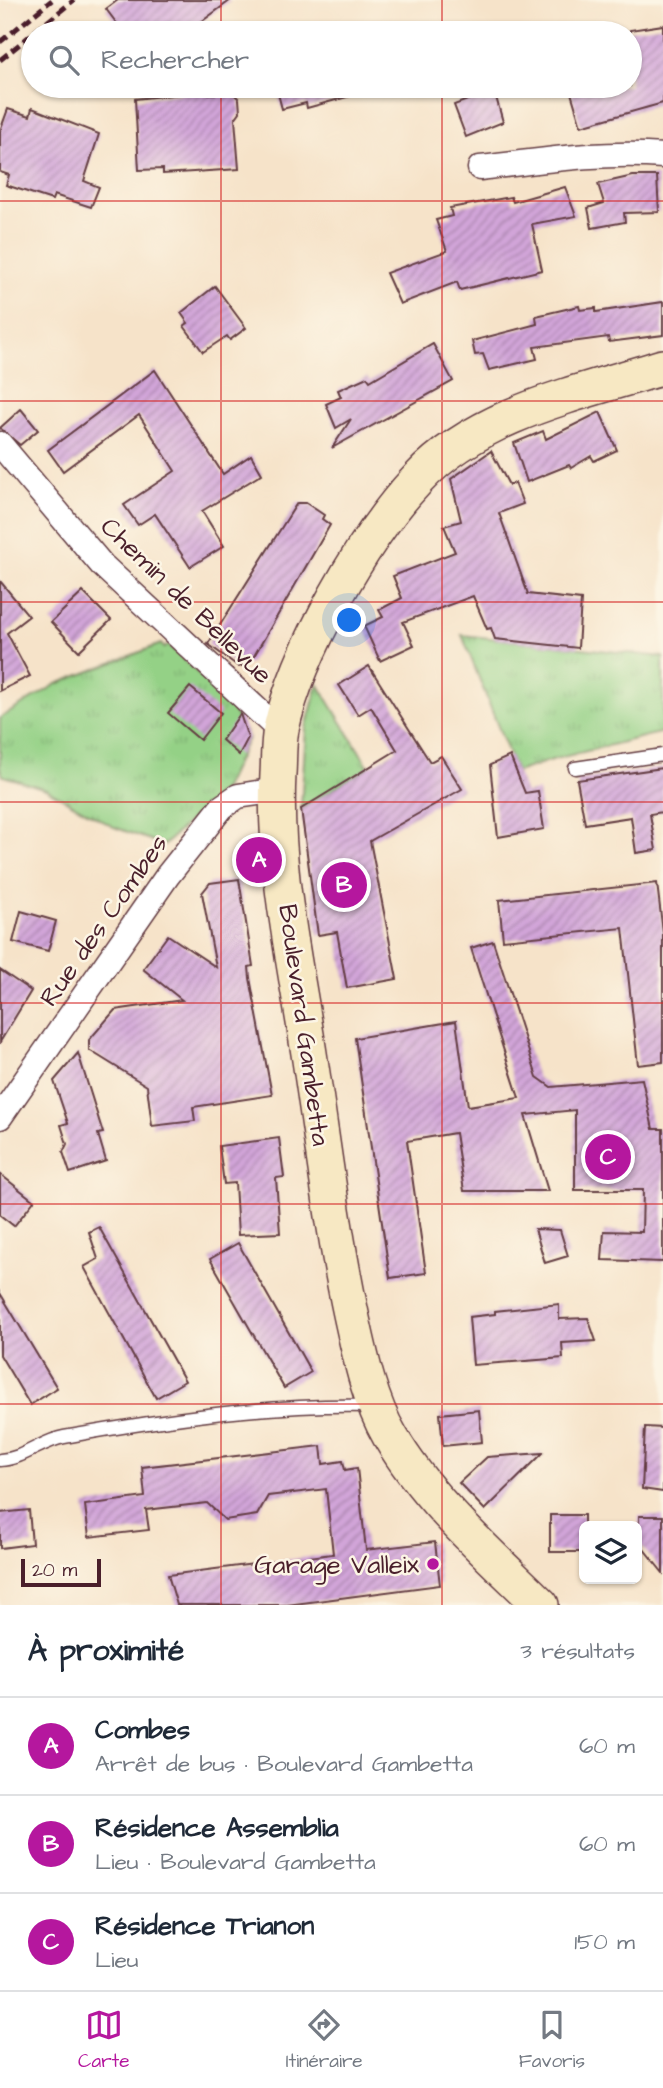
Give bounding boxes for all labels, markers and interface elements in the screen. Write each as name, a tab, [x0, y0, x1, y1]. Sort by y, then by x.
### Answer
search box	[21, 21, 642, 98]
icon: search	[45, 41, 83, 79]
text: Rechercher	[101, 42, 249, 78]
street label: Chemin de Bellevue	[92, 509, 280, 692]
your location	[332, 603, 366, 637]
street label: Rue des Combes	[31, 827, 177, 1014]
pin: A	[236, 834, 282, 886]
pin: B	[321, 859, 367, 911]
street label: Boulevard Gambetta	[269, 902, 339, 1148]
pin: C	[585, 1131, 631, 1183]
map controls	[579, 1521, 642, 1584]
button: layers	[579, 1521, 642, 1584]
place label: Garage Valleix	[254, 1547, 420, 1585]
scale bar	[21, 1556, 102, 1588]
marker: Garage Valleix	[425, 1556, 441, 1572]
text: 20 m	[32, 1557, 77, 1584]
text: À proximité	[28, 1630, 184, 1672]
text: 3 résultats	[520, 1635, 635, 1667]
text: Combes	[95, 1712, 190, 1748]
text: A	[44, 1730, 58, 1762]
text: 60 m	[579, 1730, 635, 1762]
text: Arrêt de bus · Boulevard Gambetta	[95, 1748, 473, 1780]
text: Résidence Assemblia	[95, 1810, 339, 1846]
text: B	[43, 1828, 59, 1860]
text: 60 m	[579, 1828, 635, 1860]
text: Lieu · Boulevard Gambetta	[95, 1846, 376, 1878]
text: Résidence Trianon	[95, 1908, 314, 1944]
text: C	[43, 1926, 59, 1958]
text: 150 m	[574, 1926, 635, 1958]
text: Lieu	[95, 1944, 139, 1976]
tab: Carte	[78, 2006, 130, 2075]
tab: Itinéraire	[286, 2006, 363, 2075]
tab: Favoris	[519, 2006, 585, 2075]

